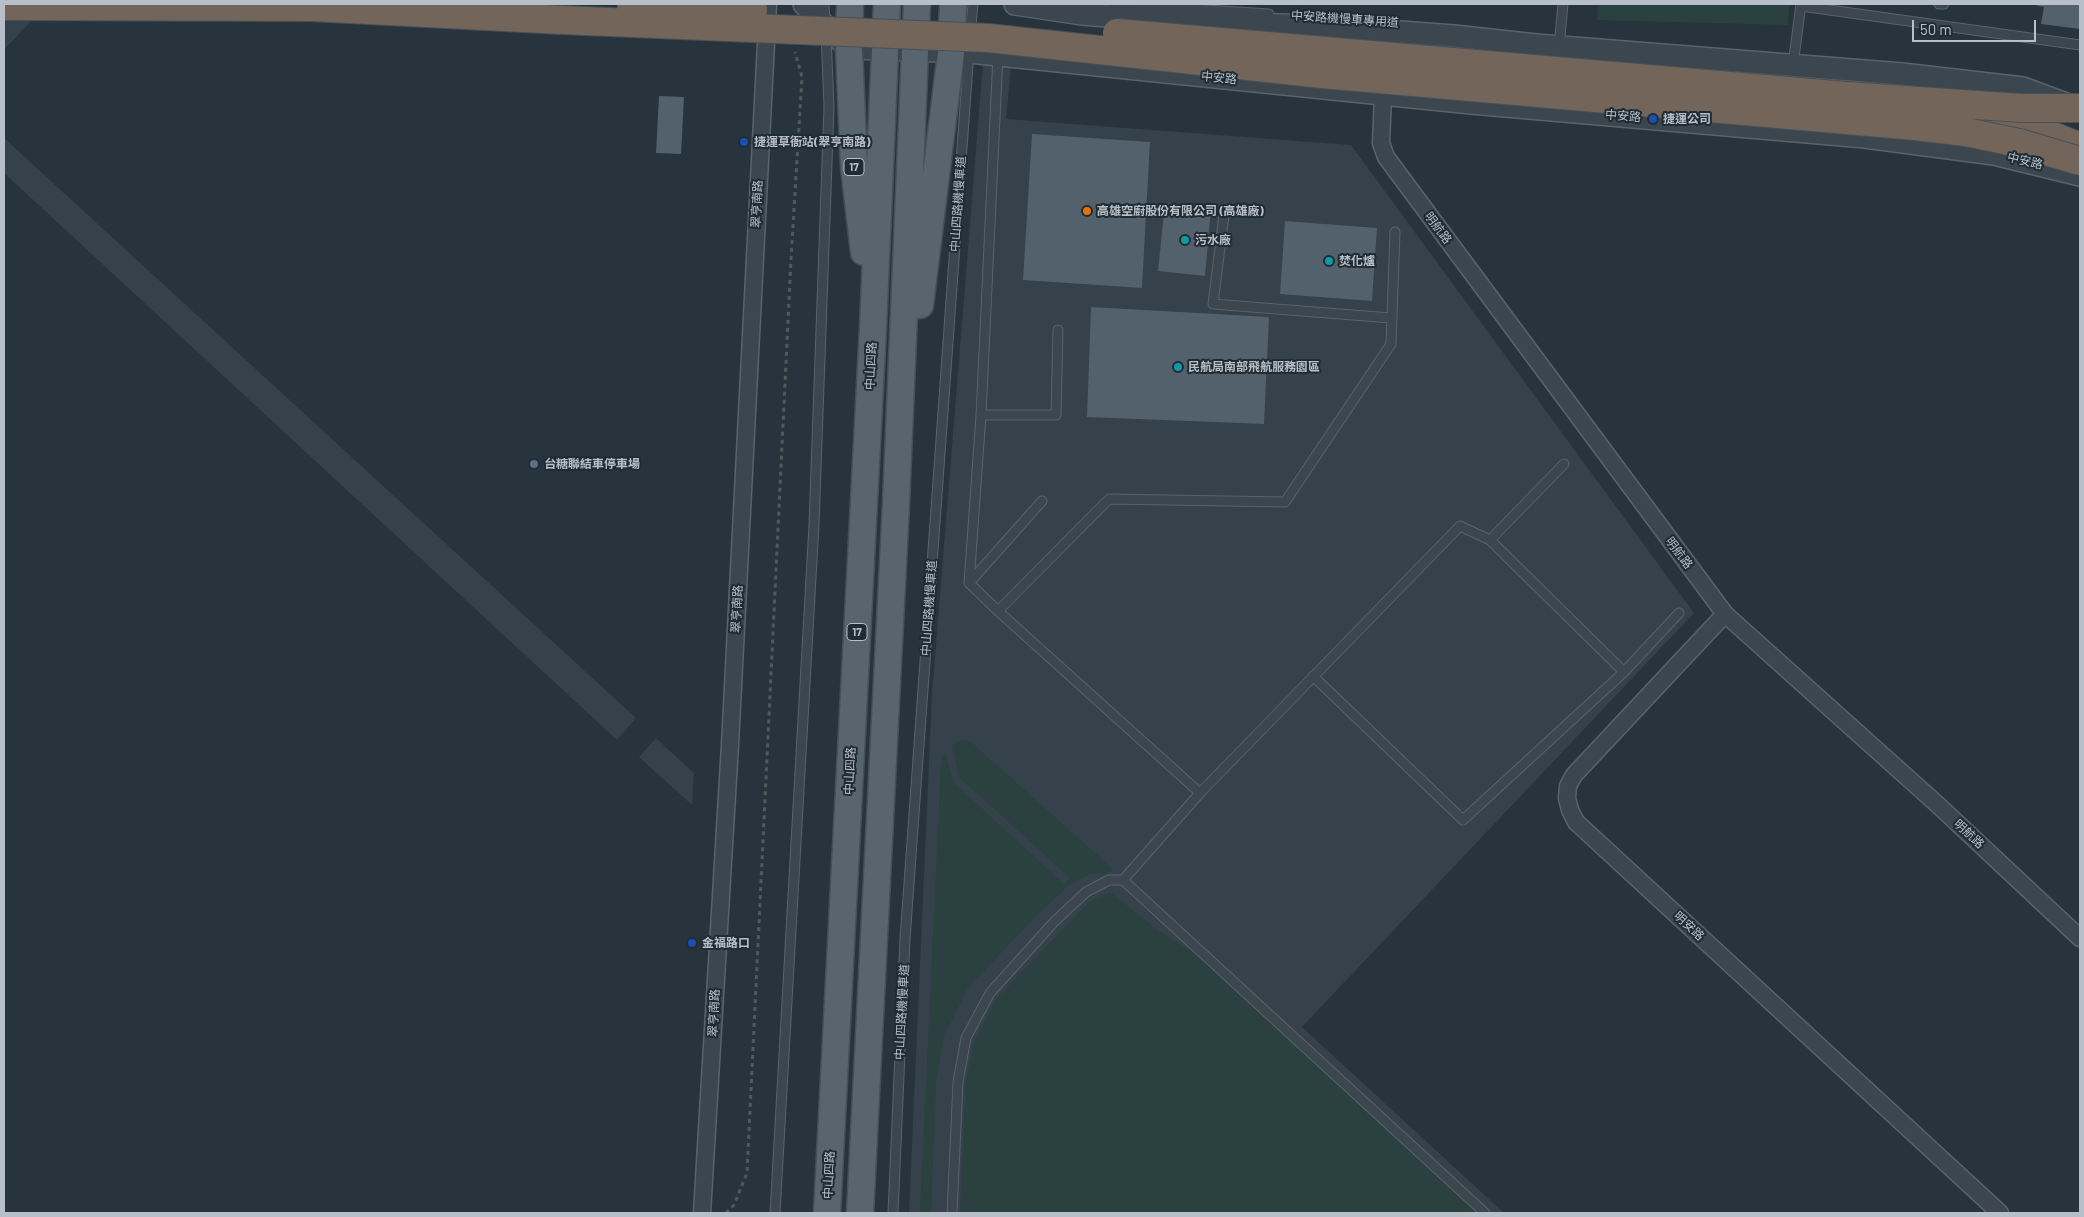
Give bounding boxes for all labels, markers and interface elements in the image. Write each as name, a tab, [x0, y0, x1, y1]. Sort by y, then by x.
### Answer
street label: 中安路機慢車專用道	[1291, 8, 1399, 30]
scale bar	[1914, 10, 2038, 42]
text: 50 m	[1920, 20, 1952, 38]
street label: 中安路	[1200, 69, 1238, 87]
street label: 中安路	[1604, 107, 1642, 125]
place label: 捷運公司	[1663, 112, 1711, 126]
marker: 捷運公司	[1647, 113, 1659, 125]
place label: 捷運草衙站(翠亨南路)	[754, 135, 870, 149]
marker: 捷運草衙站(翠亨南路)	[738, 136, 750, 148]
street label: 中安路	[2006, 150, 2044, 172]
street label: 中山四路機慢車道	[947, 156, 969, 252]
road number: 17	[844, 158, 864, 176]
street label: 翠亨南路	[749, 180, 765, 228]
place label: 高雄空廚股份有限公司 (高雄廠)	[1097, 204, 1264, 218]
marker: 高雄空廚股份有限公司 (高雄廠)	[1081, 205, 1093, 217]
street label: 明航路	[1421, 209, 1455, 247]
place label: 污水廠	[1195, 233, 1231, 247]
marker: 污水廠	[1179, 234, 1191, 246]
place label: 焚化爐	[1339, 254, 1375, 268]
marker: 焚化爐	[1323, 255, 1335, 267]
street label: 中山四路	[863, 342, 879, 390]
place label: 民航局南部飛航服務園區	[1188, 360, 1320, 374]
marker: 民航局南部飛航服務園區	[1172, 361, 1184, 373]
place label: 台糖聯結車停車場	[544, 457, 640, 471]
marker: 台糖聯結車停車場	[528, 458, 540, 470]
street label: 明航路	[1662, 534, 1696, 572]
street label: 中山四路機慢車道	[918, 560, 940, 656]
street label: 翠亨南路	[729, 585, 745, 633]
road number: 17	[847, 624, 867, 640]
street label: 中山四路	[842, 747, 858, 795]
street label: 明航路	[1951, 816, 1987, 852]
street label: 明安路	[1671, 908, 1707, 944]
place label: 金福路口	[702, 936, 750, 950]
marker: 金福路口	[686, 937, 698, 949]
street label: 中山四路機慢車道	[892, 964, 912, 1060]
street label: 翠亨南路	[706, 989, 722, 1037]
street label: 中山四路	[821, 1151, 837, 1199]

